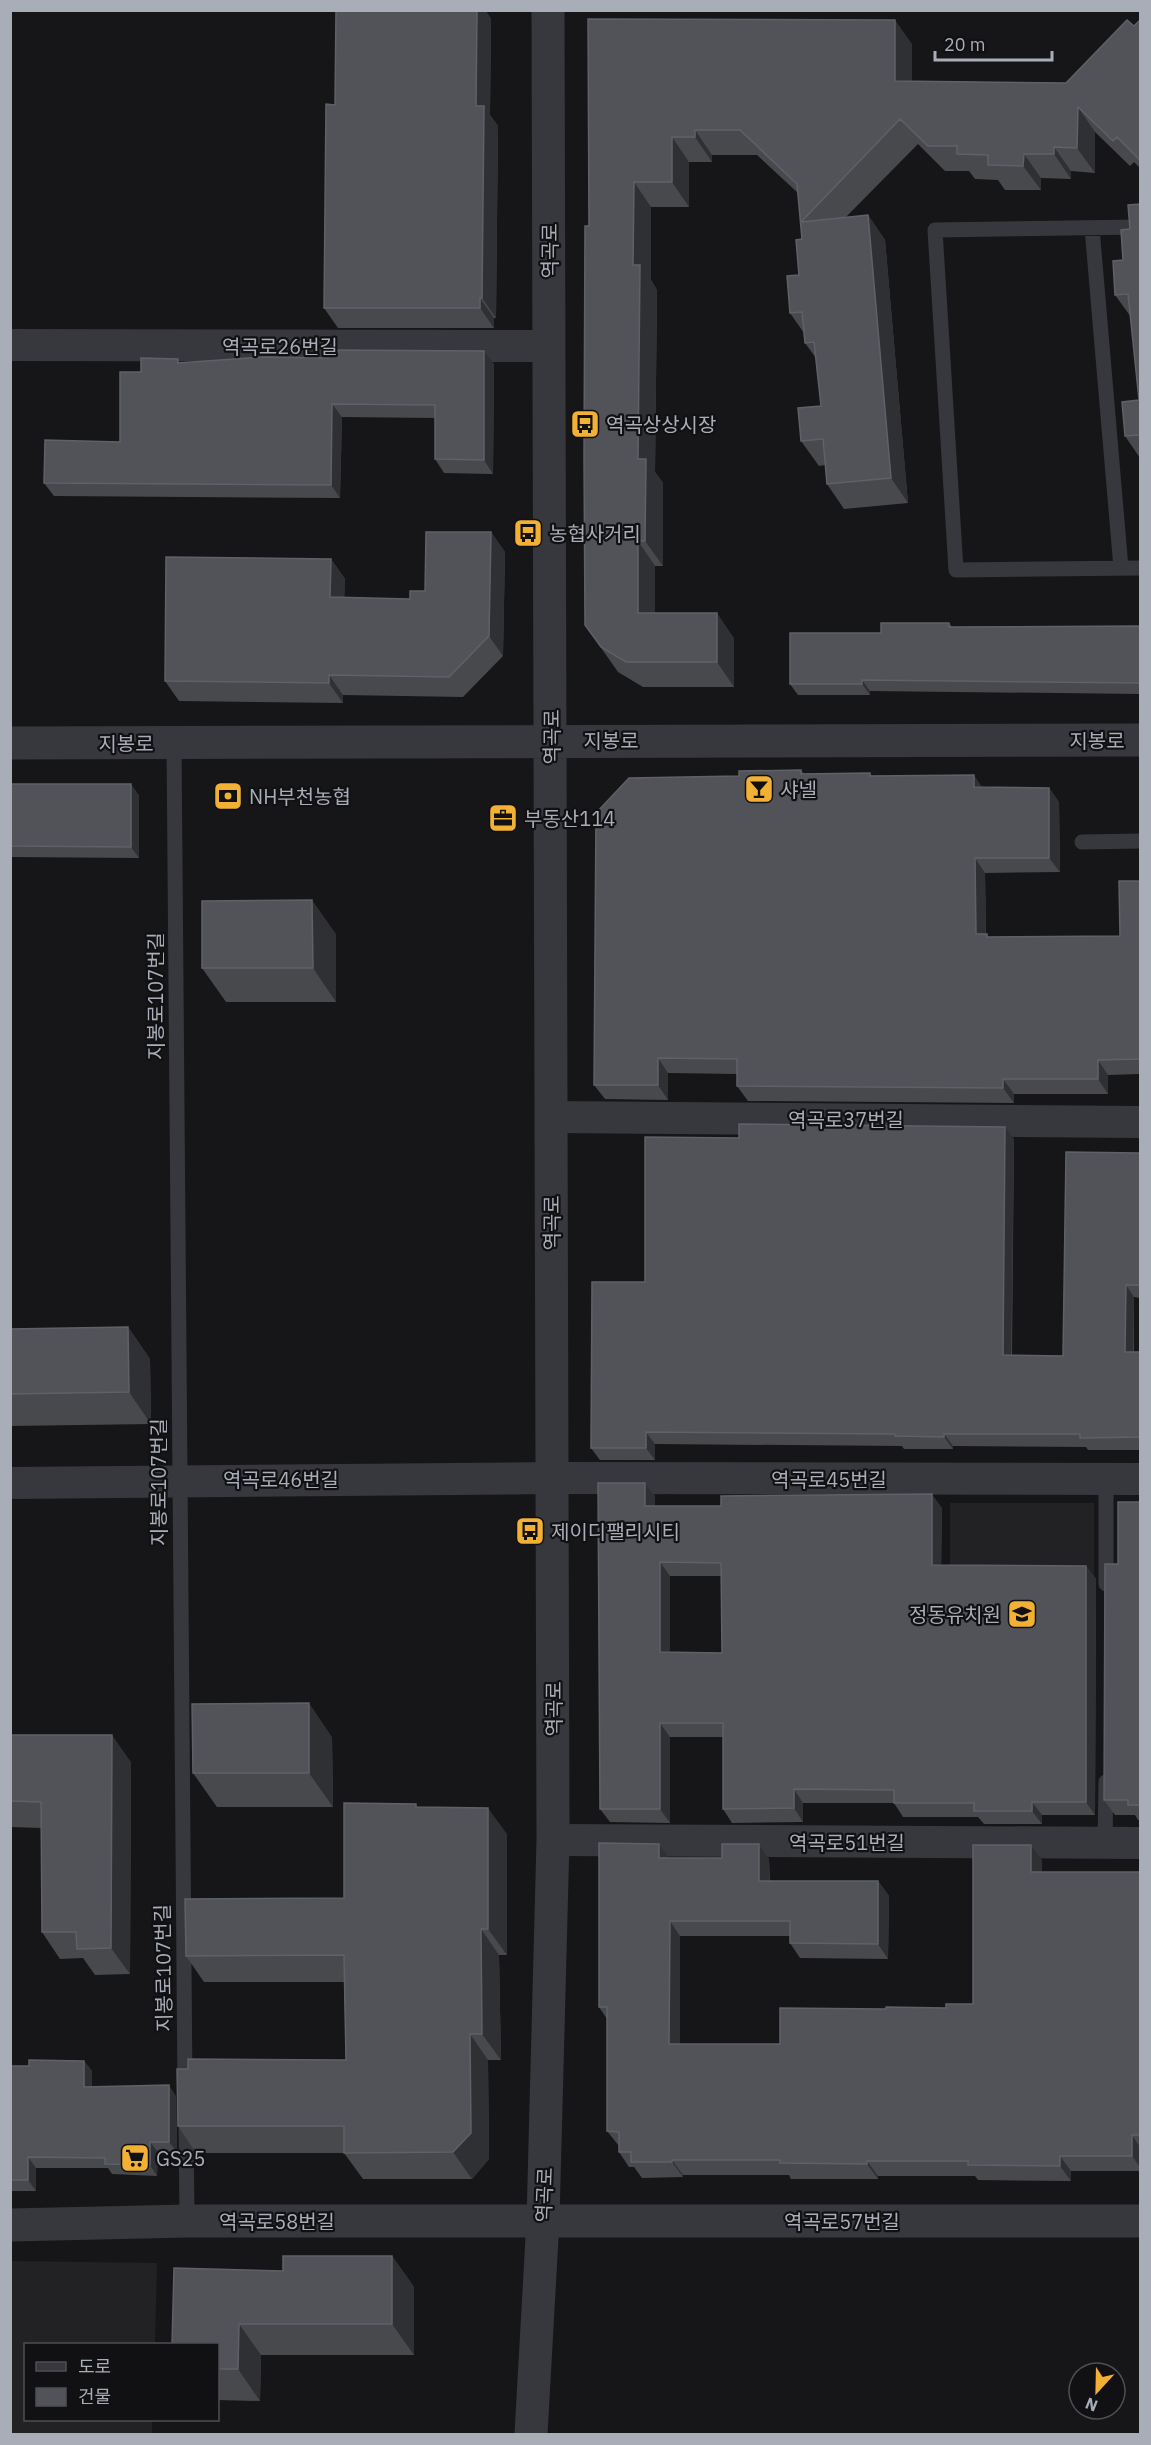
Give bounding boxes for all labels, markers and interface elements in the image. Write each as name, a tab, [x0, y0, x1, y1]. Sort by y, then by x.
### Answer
scale bar	[935, 24, 1052, 62]
text: 20 m	[944, 33, 986, 56]
street label: 역곡로	[536, 223, 563, 279]
street label: 역곡로26번길	[222, 333, 338, 360]
bus stop icon: 역곡상상시장	[569, 408, 601, 440]
place label: 역곡상상시장	[606, 411, 716, 438]
bus stop icon: 농협사거리	[512, 517, 544, 549]
place label: 농협사거리	[549, 520, 641, 547]
street label: 역곡로	[538, 709, 565, 765]
street label: 지봉로	[583, 727, 639, 754]
street label: 지봉로	[1069, 727, 1125, 754]
street label: 지봉로	[98, 730, 154, 757]
bar icon: 샤넬	[743, 773, 775, 805]
place label: 샤넬	[780, 776, 817, 803]
bank icon: NH부천농협	[212, 780, 244, 812]
place label: NH부천농협	[249, 783, 351, 810]
office icon: 부동산114	[487, 802, 519, 834]
place label: 부동산114	[524, 805, 615, 832]
street label: 지봉로107번길	[142, 932, 169, 1060]
street label: 역곡로37번길	[788, 1106, 904, 1133]
street label: 역곡로	[538, 1195, 565, 1251]
street label: 지봉로107번길	[145, 1418, 172, 1546]
street label: 역곡로46번길	[223, 1466, 339, 1493]
street label: 역곡로45번길	[771, 1466, 887, 1493]
bus stop icon: 제이디팰리시티	[514, 1515, 546, 1547]
place label: 제이디팰리시티	[551, 1518, 680, 1545]
school or university icon: 정동유치원	[1006, 1598, 1038, 1630]
place label: 정동유치원	[909, 1601, 1001, 1628]
street label: 역곡로	[540, 1681, 567, 1737]
street label: 역곡로51번길	[789, 1829, 905, 1856]
street label: 지봉로107번길	[148, 1904, 178, 2032]
supermarket icon: GS25	[119, 2142, 151, 2174]
place label: GS25	[156, 2145, 206, 2172]
street label: 역곡로	[530, 2167, 558, 2223]
street label: 역곡로58번길	[219, 2208, 335, 2235]
street label: 역곡로57번길	[784, 2208, 900, 2235]
legend	[24, 2343, 219, 2421]
text: 도로	[78, 2355, 111, 2378]
north arrow	[1067, 2361, 1127, 2421]
text: 건물	[78, 2385, 111, 2408]
text: N	[1082, 2393, 1101, 2416]

